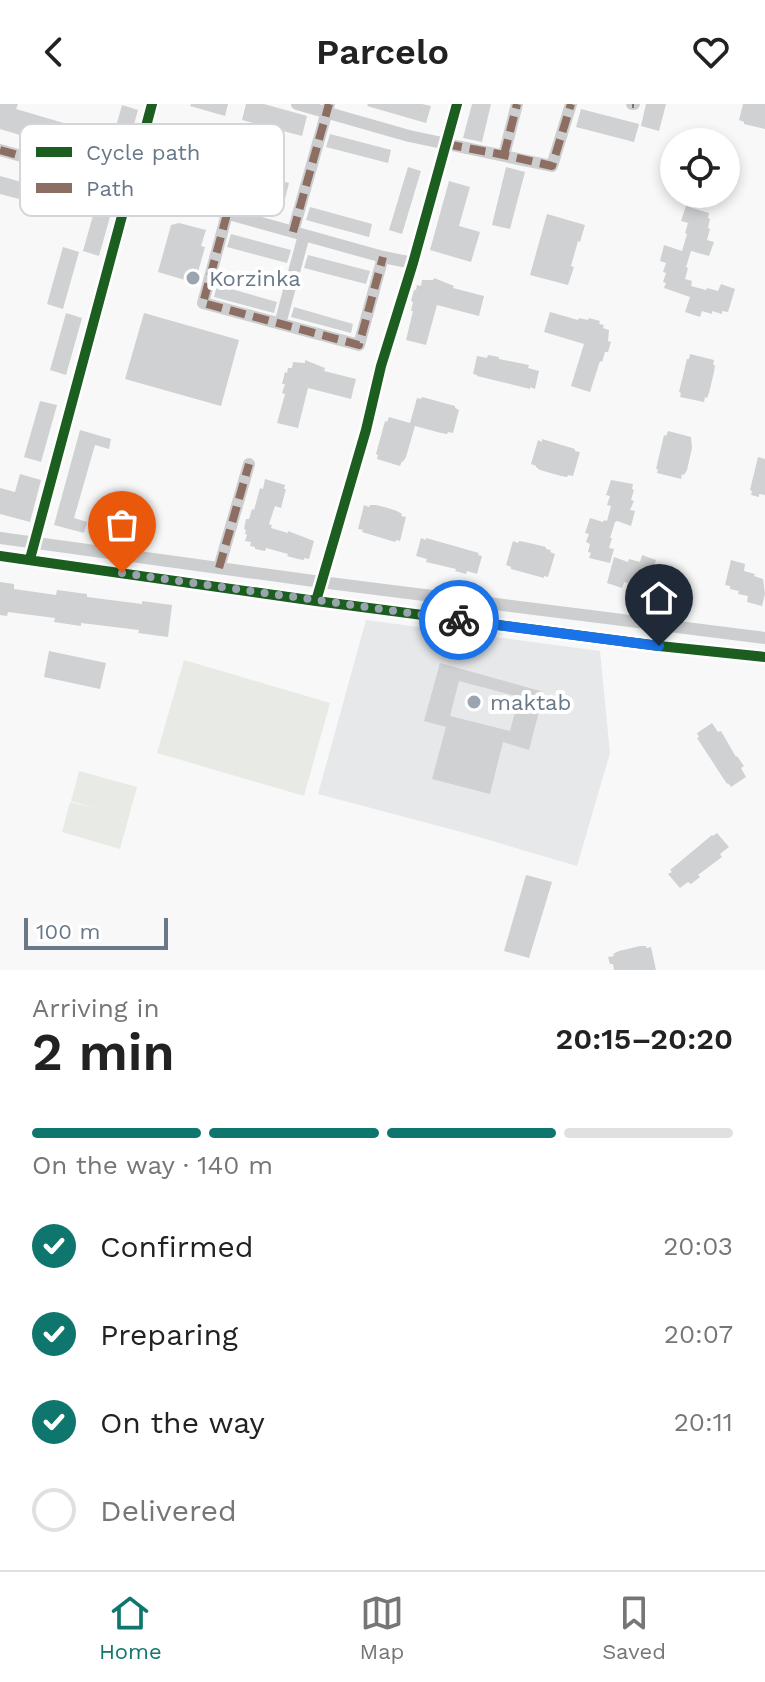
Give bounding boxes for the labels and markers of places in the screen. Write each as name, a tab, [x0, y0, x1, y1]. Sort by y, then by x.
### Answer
place label: Korzinka	[209, 266, 301, 291]
marker: Korzinka	[184, 269, 202, 287]
pin	[88, 491, 156, 573]
pin	[625, 564, 693, 646]
place label: maktab	[490, 690, 571, 715]
marker: maktab	[465, 693, 483, 711]

